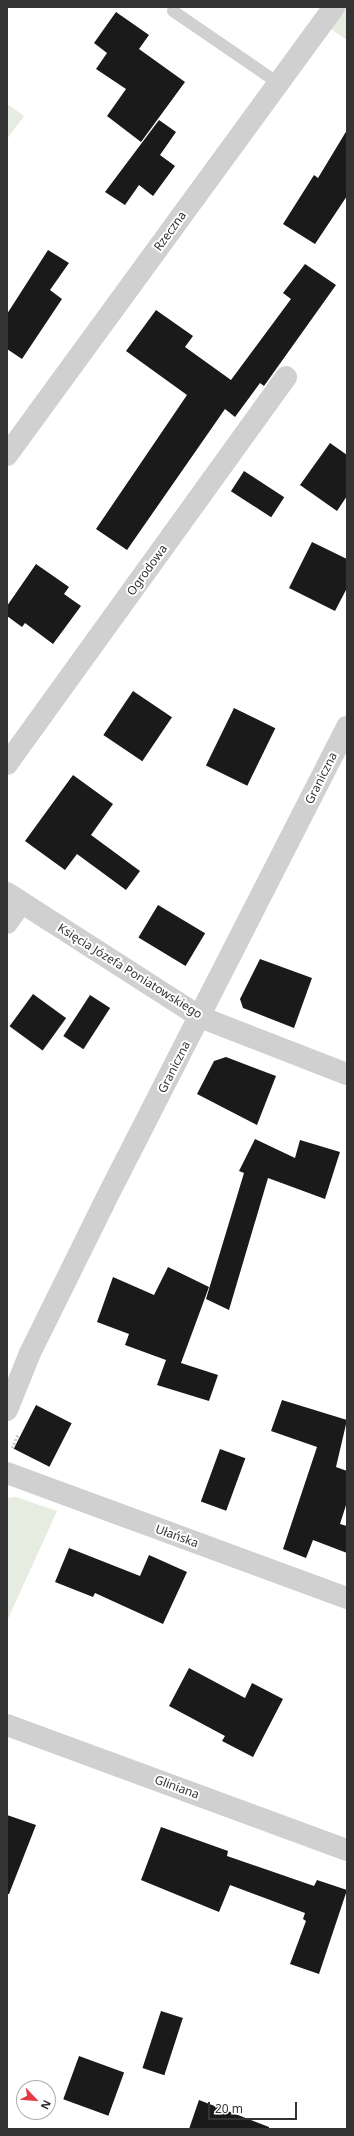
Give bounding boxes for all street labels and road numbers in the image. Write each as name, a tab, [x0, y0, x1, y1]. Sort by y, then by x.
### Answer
street label: Rzeczna	[151, 208, 189, 254]
street label: Ogrodowa	[124, 542, 170, 598]
street label: Graniczna	[302, 750, 340, 806]
street label: Księcia Józefa Poniatowskiego	[55, 920, 205, 1022]
street label: Graniczna	[155, 1039, 193, 1095]
street label: Ułańska	[153, 1522, 201, 1550]
street label: Gliniana	[153, 1772, 201, 1802]

